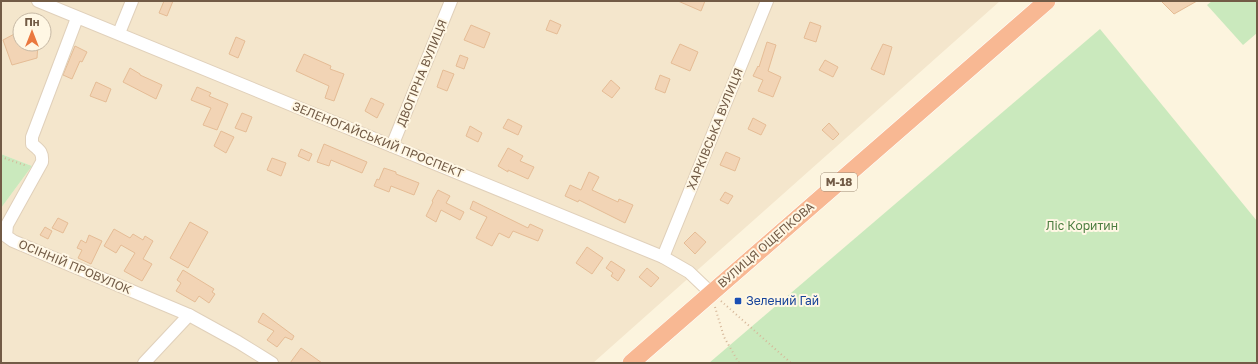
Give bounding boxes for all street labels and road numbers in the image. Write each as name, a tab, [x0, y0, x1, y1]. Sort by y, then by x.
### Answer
street label: ДВОГІРНА ВУЛИЦЯ	[393, 17, 450, 129]
street label: ХАРКІВСЬКА ВУЛИЦЯ	[683, 66, 746, 192]
street label: ЗЕЛЕНОГАЙСЬКИЙ ПРОСПЕКТ	[290, 98, 466, 181]
road number: М-18	[821, 173, 857, 191]
street label: ВУЛИЦЯ ОЩЕПКОВА	[714, 199, 817, 291]
street label: ОСІННІЙ ПРОВУЛОК	[16, 236, 135, 297]

